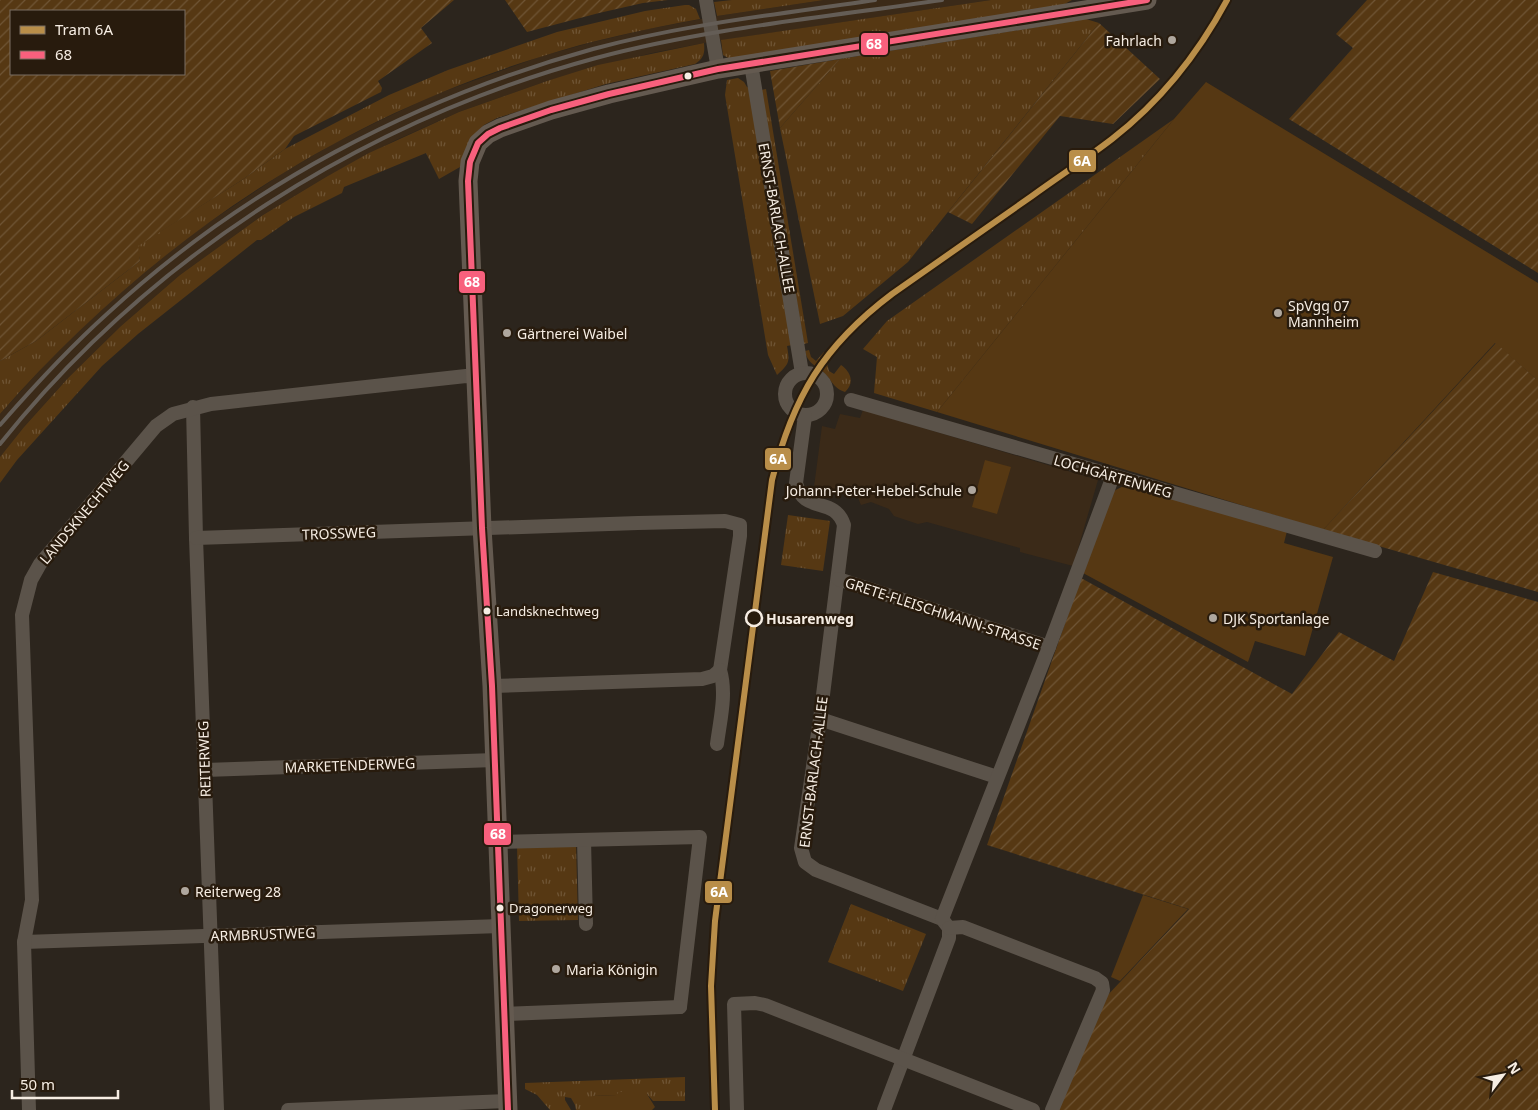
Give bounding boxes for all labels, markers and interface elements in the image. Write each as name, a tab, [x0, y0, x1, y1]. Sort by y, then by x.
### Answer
legend	[10, 10, 185, 75]
text: Tram 6A	[55, 19, 113, 39]
place label: Fahrlach	[1106, 31, 1162, 50]
line badge: 68	[860, 32, 889, 56]
text: 68	[866, 34, 882, 53]
marker: Fahrlach	[1166, 34, 1178, 46]
text: 68	[55, 44, 72, 64]
unlabelled marker	[683, 71, 693, 81]
street label: ERNST-BARLACH-ALLEE	[754, 141, 800, 295]
line badge: 6A	[1068, 149, 1097, 173]
text: 6A	[1073, 151, 1091, 170]
line badge: 68	[458, 270, 486, 294]
text: 68	[464, 272, 480, 291]
place label: SpVgg 07 Mannheim	[1288, 296, 1359, 331]
marker: SpVgg 07 Mannheim	[1272, 307, 1284, 319]
place label: Gärtnerei Waibel	[517, 324, 627, 343]
marker: Gärtnerei Waibel	[501, 327, 513, 339]
line badge: 6A	[764, 447, 792, 471]
text: 6A	[769, 449, 787, 468]
street label: LOCHGÄRTENWEG	[1052, 450, 1174, 502]
street label: LANDSKNECHTWEG	[35, 456, 133, 568]
place label: Johann-Peter-Hebel-Schule	[784, 481, 962, 500]
marker: Johann-Peter-Hebel-Schule	[966, 484, 978, 496]
street label: TROSSWEG	[302, 522, 376, 544]
street label: GRETE-FLEISCHMANN-STRASSE	[843, 572, 1043, 654]
place label: Landsknechtweg	[496, 602, 599, 620]
marker: Landsknechtweg	[482, 606, 492, 616]
marker: Husarenweg	[745, 609, 763, 627]
place label: Husarenweg	[766, 609, 854, 628]
place label: DJK Sportanlage	[1223, 609, 1330, 628]
marker: DJK Sportanlage	[1207, 612, 1219, 624]
street label: ERNST-BARLACH-ALLEE	[794, 695, 832, 849]
street label: REITERWEG	[193, 720, 215, 798]
street label: MARKETENDERWEG	[284, 753, 416, 777]
line badge: 68	[483, 822, 512, 846]
text: 68	[490, 824, 506, 843]
line badge: 6A	[704, 880, 733, 904]
place label: Reiterweg 28	[195, 882, 281, 901]
text: 6A	[710, 882, 728, 901]
marker: Reiterweg 28	[179, 885, 191, 897]
place label: Dragonerweg	[509, 899, 593, 917]
marker: Dragonerweg	[495, 903, 505, 913]
street label: ARMBRUSTWEG	[210, 923, 316, 945]
place label: Maria Königin	[566, 960, 658, 979]
marker: Maria Königin	[550, 963, 562, 975]
north arrow	[1478, 1050, 1528, 1100]
text: N	[1503, 1058, 1526, 1078]
scale bar	[12, 1068, 119, 1100]
text: 50 m	[20, 1074, 55, 1094]

